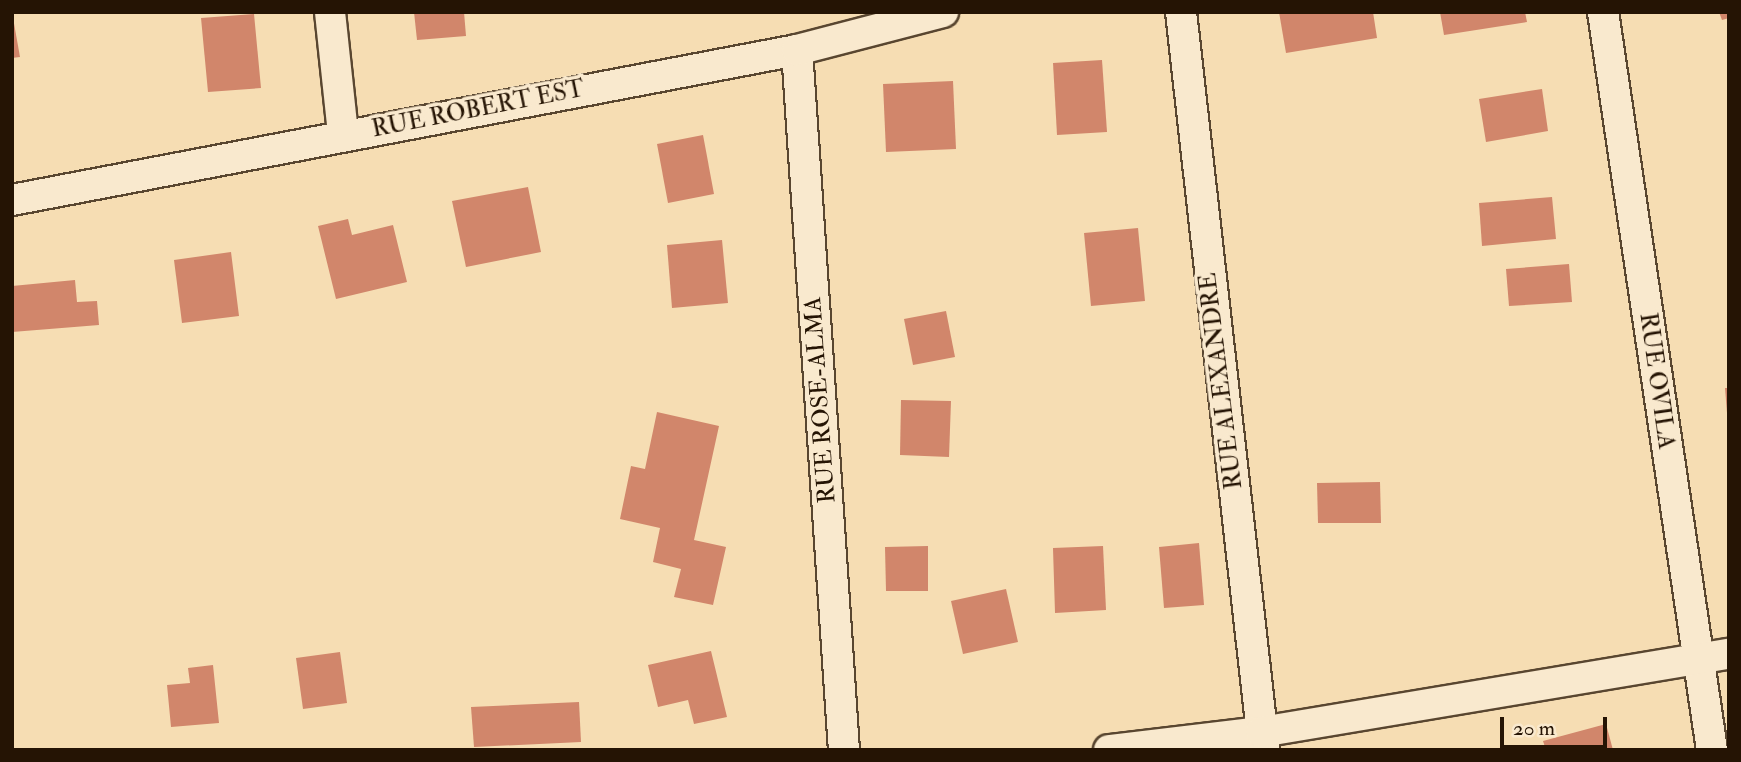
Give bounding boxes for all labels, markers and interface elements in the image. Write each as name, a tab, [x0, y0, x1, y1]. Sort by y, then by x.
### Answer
street label: RUE ROBERT EST	[369, 74, 587, 144]
street label: RUE ALEXANDRE	[1193, 271, 1249, 491]
street label: RUE ROSE-ALMA	[798, 296, 842, 504]
street label: RUE OVILA	[1633, 311, 1681, 451]
scale bar	[1503, 702, 1610, 746]
text: 20 m	[1513, 715, 1555, 742]

